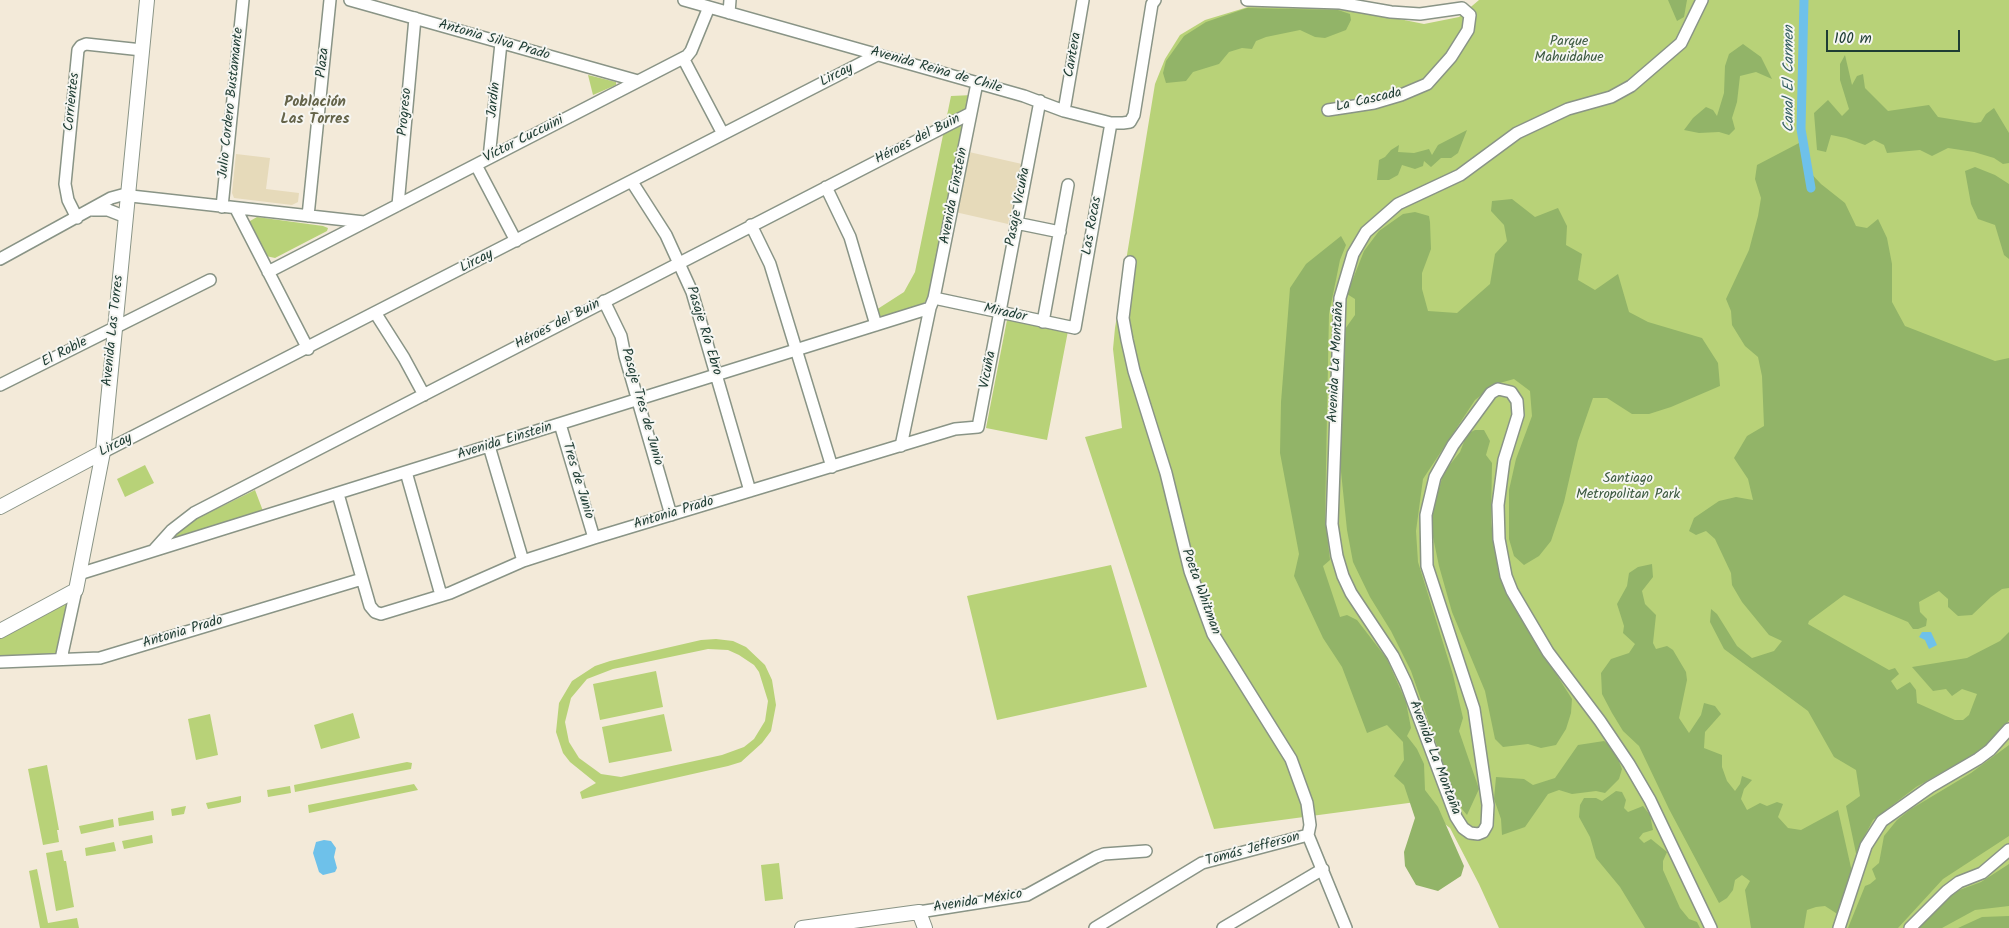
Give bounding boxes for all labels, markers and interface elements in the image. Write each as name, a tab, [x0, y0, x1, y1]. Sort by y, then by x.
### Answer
street label: Antonia Silva Prado	[436, 17, 552, 65]
scale bar	[1829, 20, 1963, 52]
water label: Canal El Carmen	[1781, 26, 1799, 132]
street label: Julio Cordero Bustamante	[216, 27, 248, 179]
text: 100 m	[1834, 27, 1872, 51]
street label: Cantera	[1062, 31, 1086, 79]
park label: Parque Mahuidahue	[1534, 35, 1604, 68]
street label: Avenida Reina de Chile	[868, 44, 1004, 98]
street label: Plaza	[314, 47, 334, 79]
street label: Lircay	[818, 61, 856, 91]
street label: Corrientes	[62, 72, 84, 132]
street label: Jardín	[485, 81, 505, 119]
street label: La Cascada	[1334, 85, 1404, 117]
street label: Progreso	[396, 87, 416, 137]
district label: Población Las Torres	[281, 94, 349, 129]
street label: Héroes del Buin	[873, 111, 963, 169]
street label: Víctor Cuccuini	[481, 113, 567, 167]
street label: Avenida Einstein	[937, 146, 973, 246]
street label: Pasaje Vicuña	[1003, 166, 1035, 248]
street label: Las Rocas	[1080, 195, 1106, 257]
street label: Lircay	[458, 247, 496, 277]
street label: Avenida Las Torres	[100, 275, 128, 387]
street label: Pasaje Río Ebro	[681, 284, 725, 378]
street label: Héroes del Buin	[513, 296, 603, 354]
street label: Mirador	[982, 301, 1028, 327]
street label: Avenida La Montaña	[1325, 301, 1349, 423]
street label: El Roble	[39, 334, 91, 372]
street label: Pasaje Tres de Junio	[616, 346, 666, 468]
street label: Vicuña	[977, 350, 1001, 390]
street label: Avenida Einstein	[456, 420, 554, 464]
street label: Lircay	[97, 431, 135, 461]
street label: Tres de Junio	[557, 441, 597, 521]
park label: Santiago Metropolitan Park	[1576, 472, 1680, 504]
street label: Antonia Prado	[632, 494, 716, 534]
street label: Poeta Whitman	[1177, 547, 1223, 637]
street label: Antonia Prado	[141, 613, 225, 653]
street label: Avenida La Montaña	[1404, 698, 1464, 818]
street label: Tomás Jefferson	[1204, 829, 1302, 871]
street label: Avenida México	[932, 887, 1024, 917]

